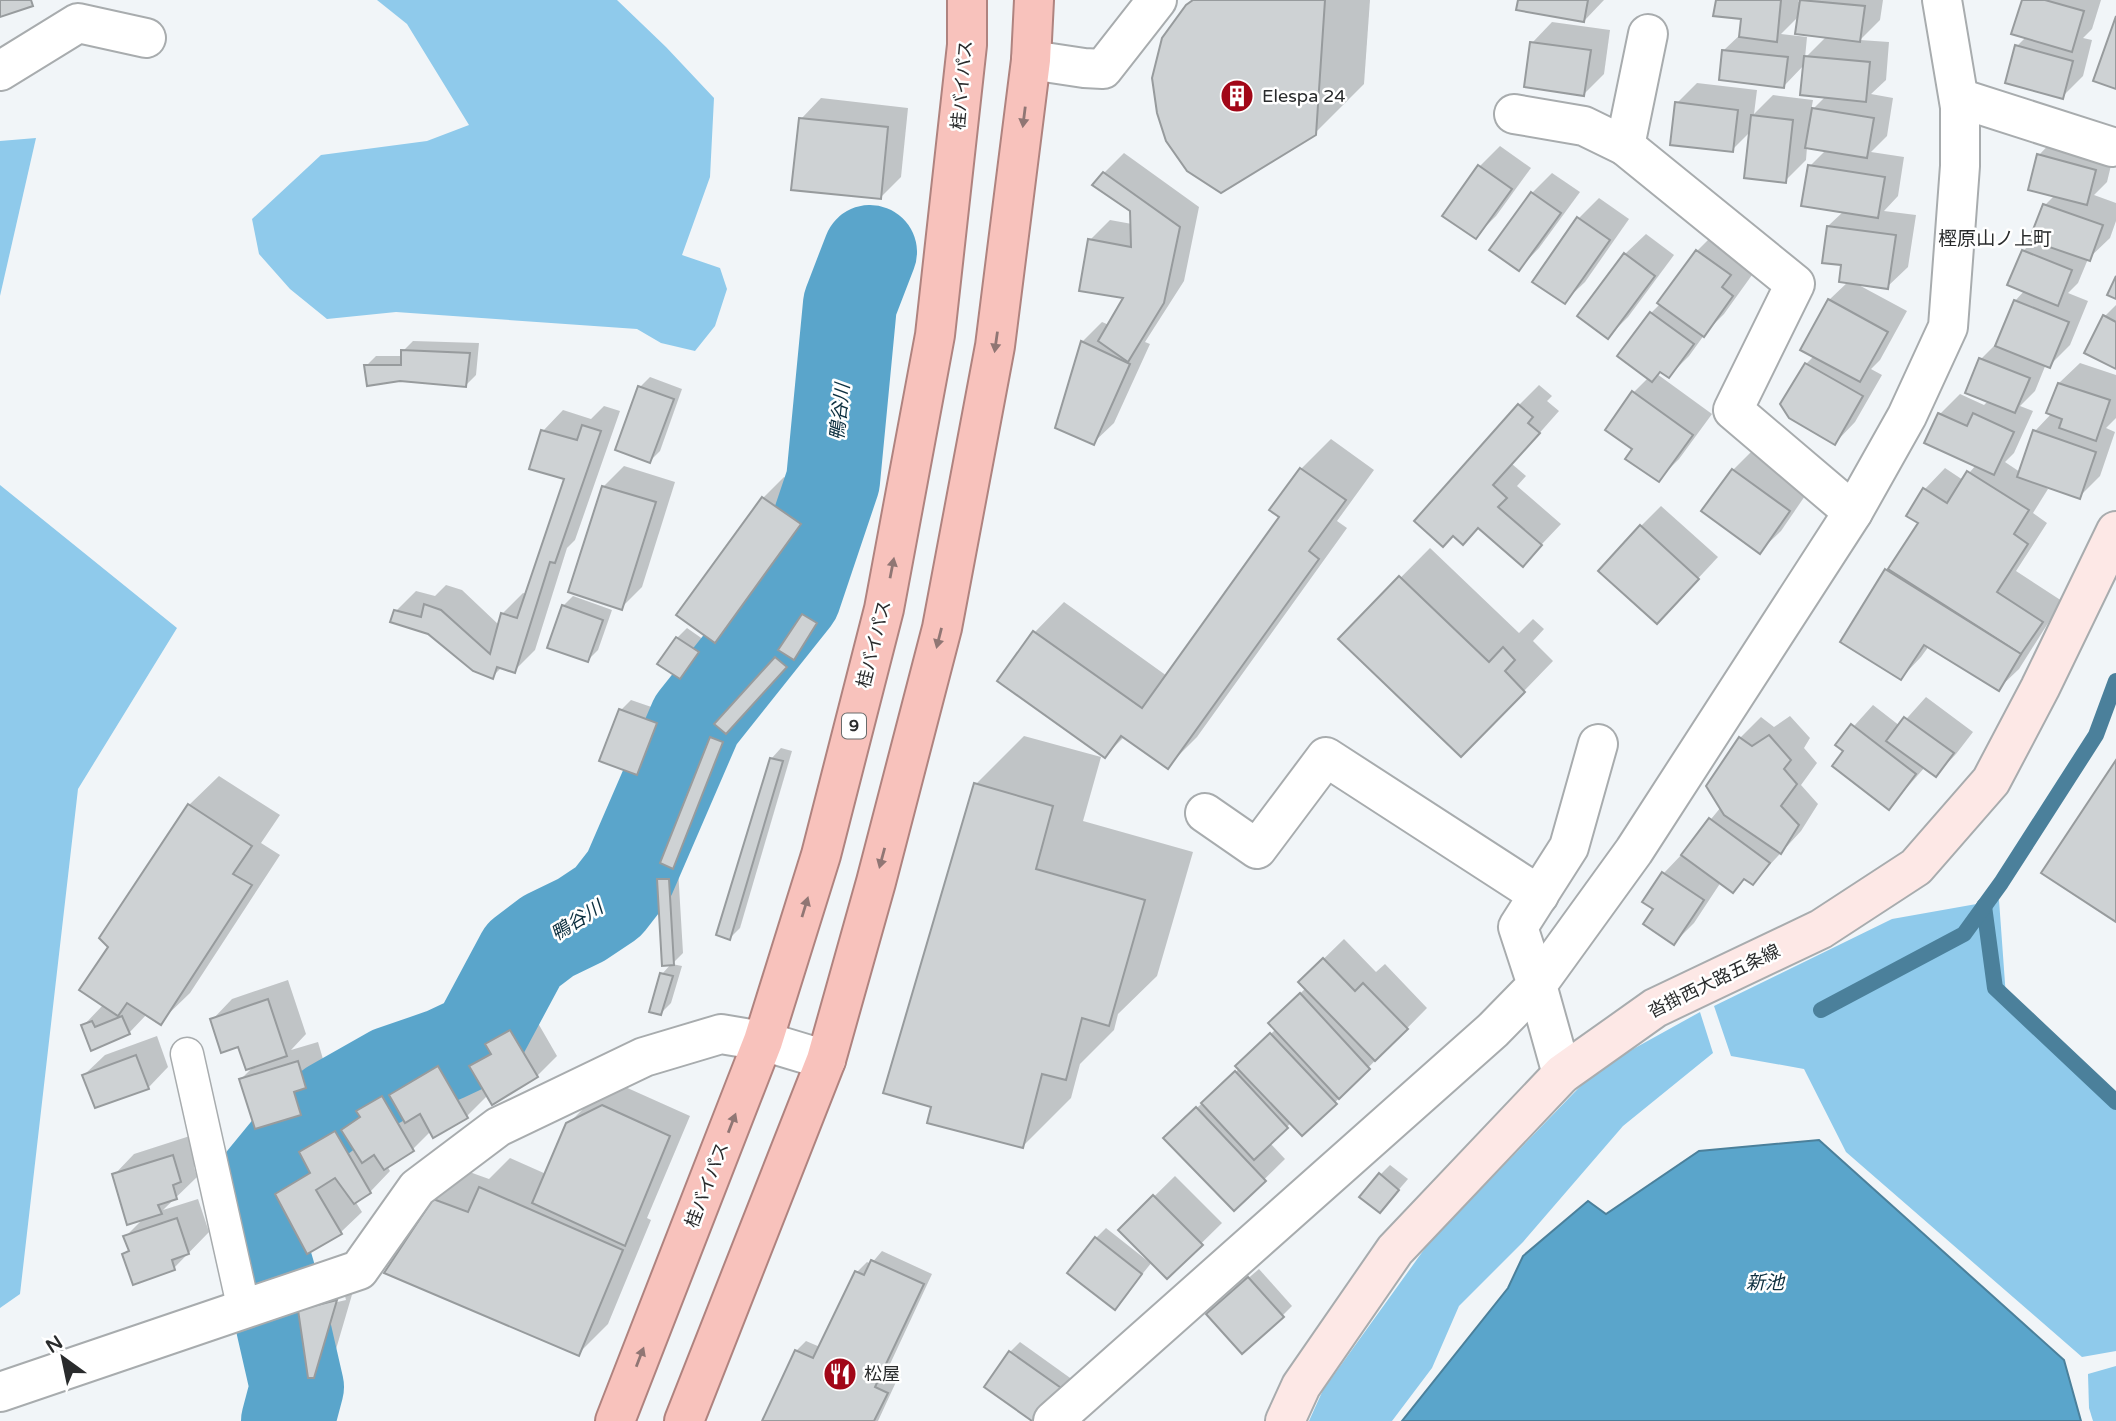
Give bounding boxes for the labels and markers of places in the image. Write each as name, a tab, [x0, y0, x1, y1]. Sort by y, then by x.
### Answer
building icon: Elespa 24	[1218, 77, 1256, 115]
place label: Elespa 24	[1262, 85, 1346, 107]
restaurant icon: 松屋	[821, 1355, 859, 1393]
place label: 松屋	[864, 1363, 900, 1385]

